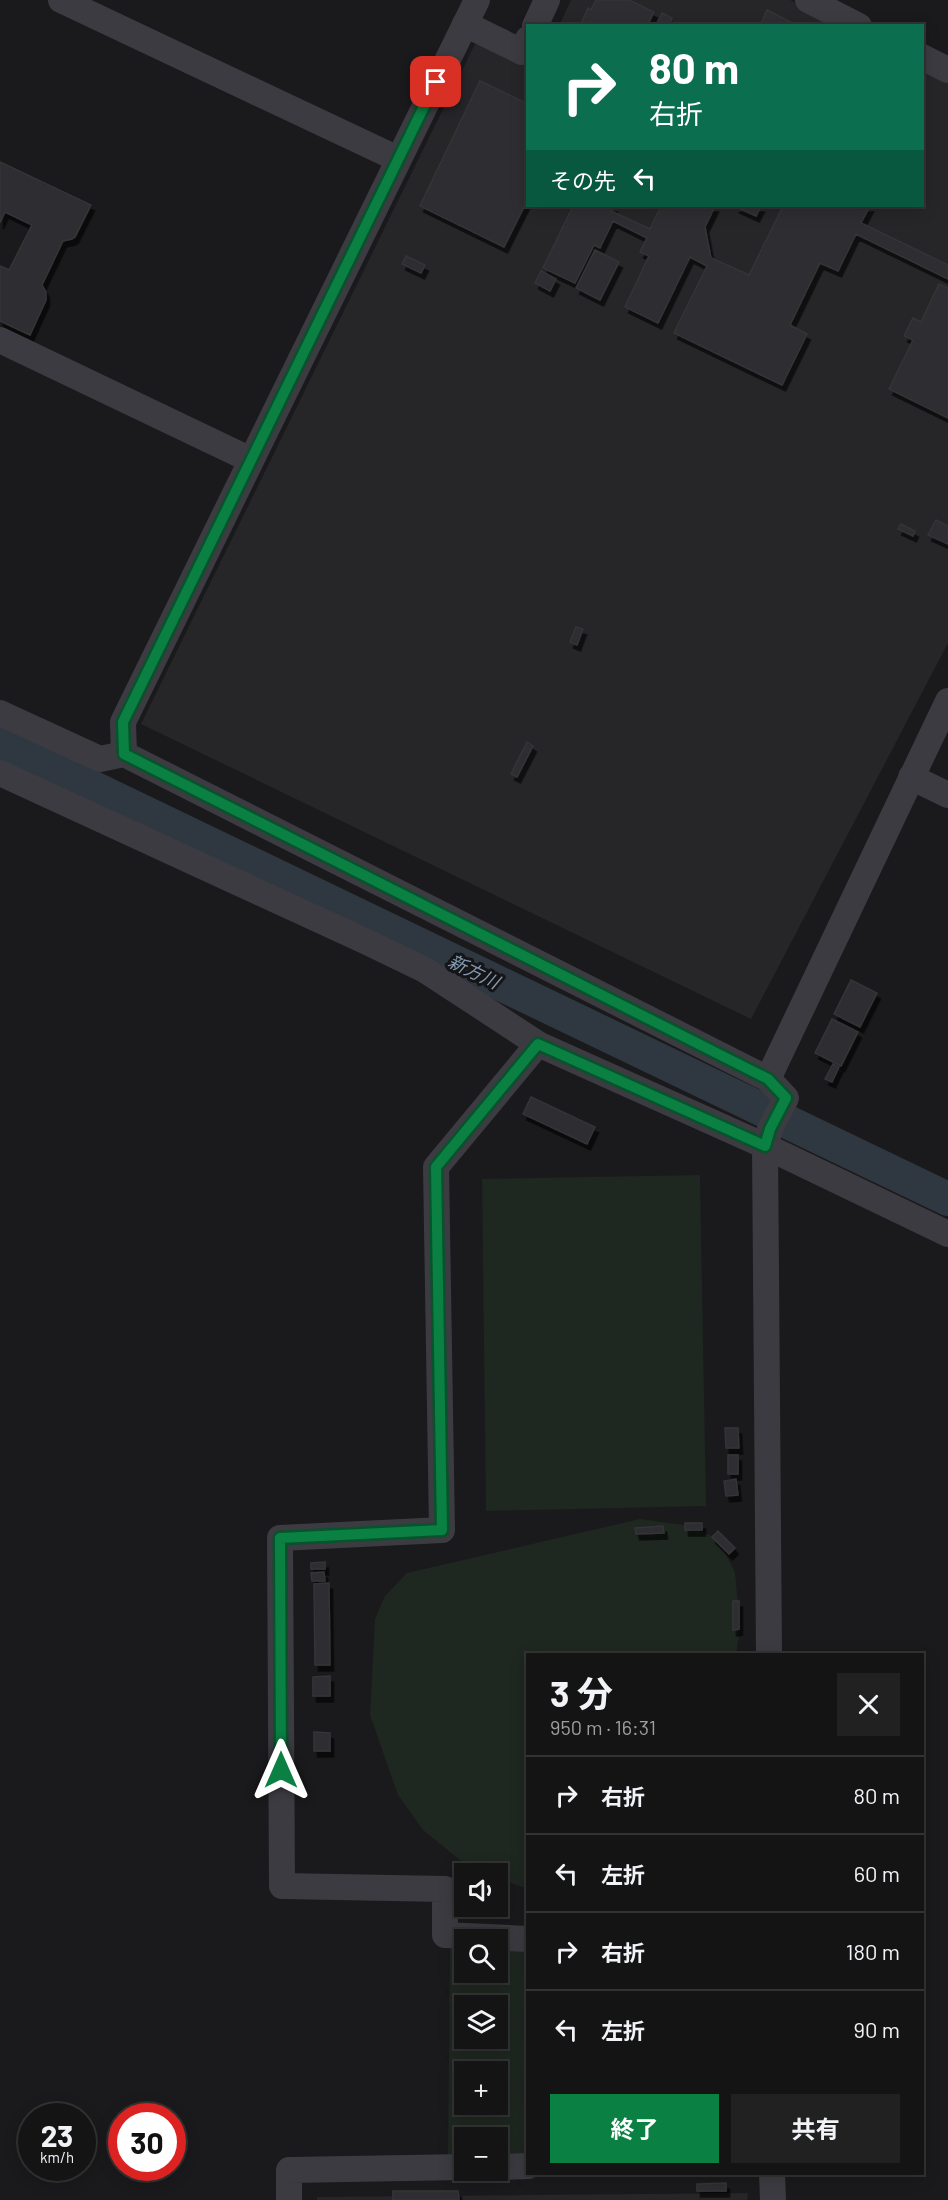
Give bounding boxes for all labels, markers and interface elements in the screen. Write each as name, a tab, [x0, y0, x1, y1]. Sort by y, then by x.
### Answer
text: 80 m	[649, 42, 739, 92]
icon: right	[550, 48, 628, 126]
pin	[410, 56, 461, 107]
icon: arrive	[419, 65, 452, 98]
text: 右折	[649, 97, 703, 129]
icon: left	[628, 162, 661, 195]
text: その先	[550, 167, 616, 193]
water label: 新方川	[445, 949, 505, 994]
text: 3 分	[550, 1671, 613, 1714]
button: close	[837, 1673, 900, 1736]
text: 950 m · 16:31	[550, 1715, 656, 1739]
position arrow	[249, 1738, 313, 1802]
icon: right	[550, 1779, 583, 1812]
text: 80 m	[854, 1782, 900, 1808]
text: 右折	[601, 1783, 645, 1809]
icon: left	[550, 1857, 583, 1890]
text: 60 m	[854, 1860, 900, 1886]
text: 左折	[601, 1861, 645, 1887]
map controls	[454, 1863, 508, 2181]
button: sound	[454, 1863, 508, 1917]
button: search	[454, 1929, 508, 1983]
icon: right	[550, 1935, 583, 1968]
text: 180 m	[846, 1938, 900, 1964]
text: 右折	[601, 1939, 645, 1965]
button: layers	[454, 1995, 508, 2049]
icon: left	[550, 2013, 583, 2046]
text: 90 m	[854, 2016, 900, 2042]
text: 左折	[601, 2017, 645, 2043]
button: +	[454, 2061, 508, 2115]
button: 終了	[550, 2094, 719, 2163]
button: 共有	[731, 2094, 900, 2163]
speed limit sign: 30	[108, 2103, 186, 2181]
text: 23	[41, 2117, 73, 2153]
button: −	[454, 2127, 508, 2181]
text: km/h	[40, 2148, 74, 2166]

